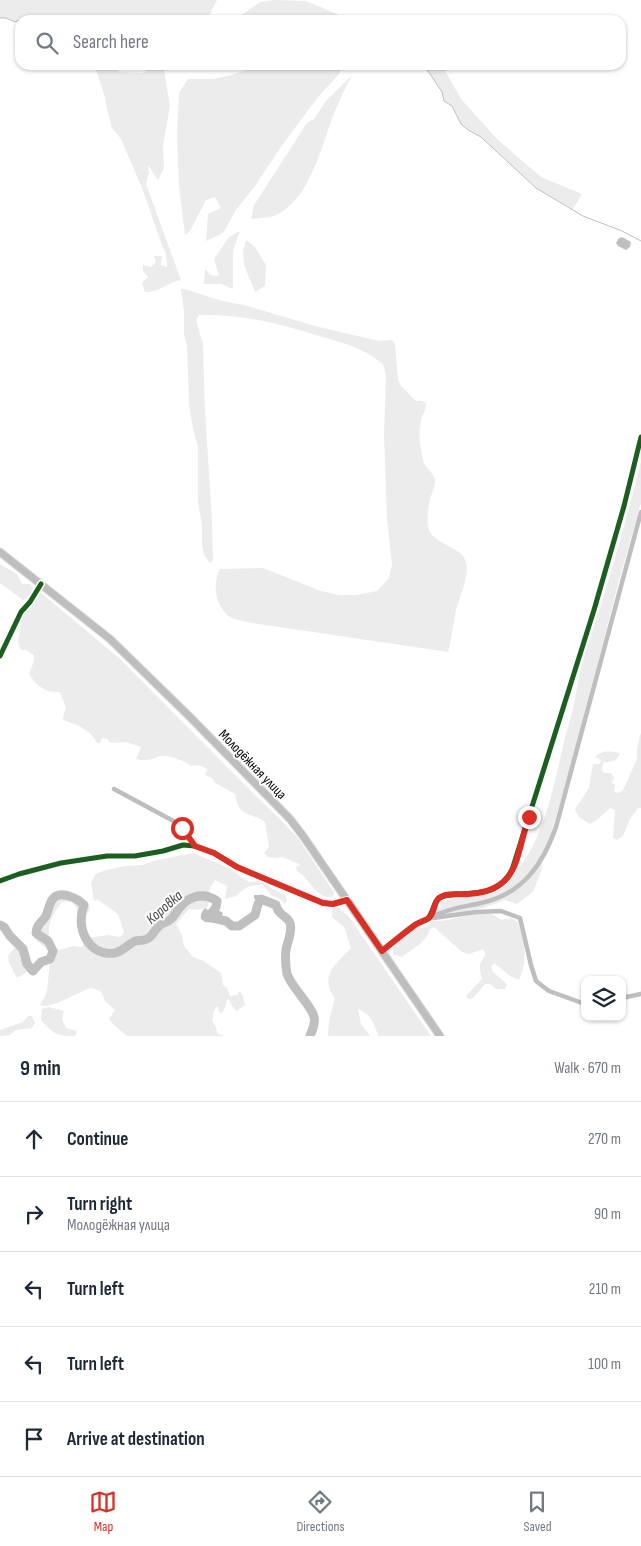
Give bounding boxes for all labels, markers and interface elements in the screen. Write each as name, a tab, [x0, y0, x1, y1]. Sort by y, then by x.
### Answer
search box	[15, 15, 626, 70]
icon: search	[33, 29, 61, 57]
text: Search here	[73, 31, 149, 54]
street label: Молодёжная улица	[215, 726, 290, 803]
route end	[518, 806, 541, 829]
route start	[171, 817, 194, 840]
water label: Коровка	[142, 886, 187, 928]
map controls	[581, 976, 626, 1021]
button: layers	[581, 976, 626, 1021]
text: 9 min	[20, 1056, 61, 1081]
text: Walk · 670 m	[554, 1059, 621, 1078]
icon: ahead	[20, 1125, 48, 1153]
text: Continue	[67, 1128, 128, 1151]
text: 270 m	[588, 1130, 621, 1149]
text: Turn right	[67, 1193, 132, 1216]
icon: right	[20, 1200, 48, 1228]
text: 90 m	[594, 1205, 621, 1224]
text: Молодёжная улица	[67, 1216, 170, 1235]
icon: left	[20, 1275, 48, 1303]
text: Turn left	[67, 1278, 124, 1301]
text: 210 m	[589, 1280, 621, 1299]
icon: left	[20, 1350, 48, 1378]
text: Turn left	[67, 1353, 124, 1376]
text: 100 m	[588, 1355, 621, 1374]
icon: arrive	[20, 1425, 48, 1453]
text: Arrive at destination	[67, 1428, 205, 1451]
tab: Map	[89, 1488, 117, 1535]
tab: Directions	[296, 1488, 345, 1535]
tab: Saved	[523, 1488, 552, 1535]

